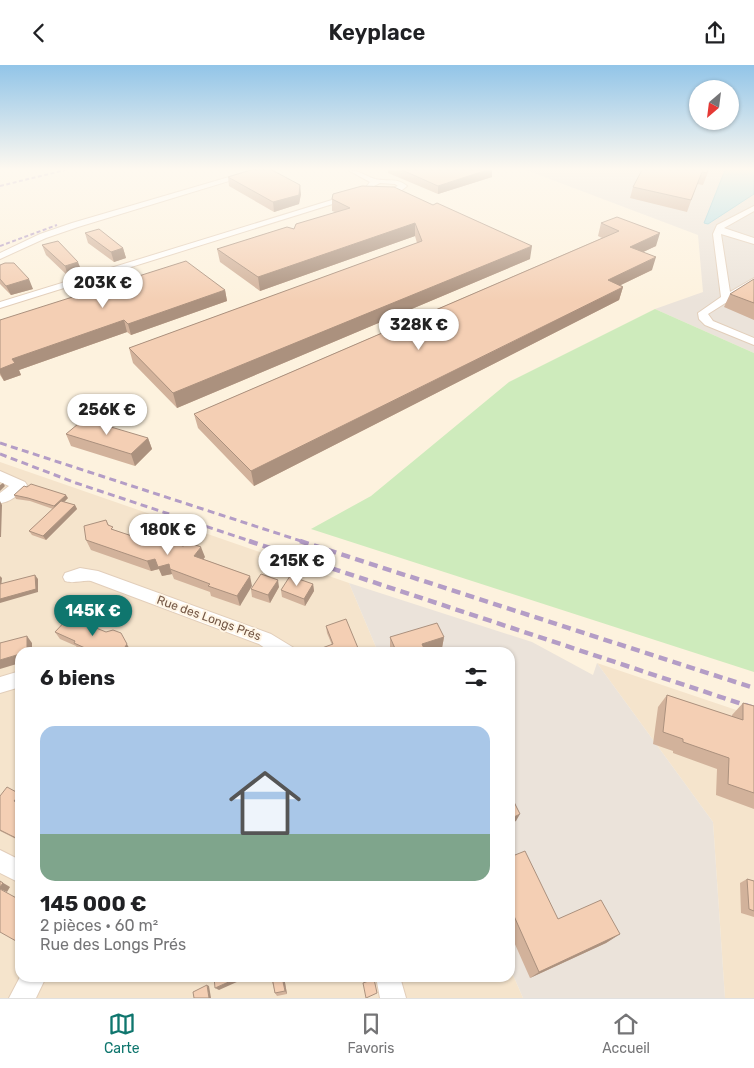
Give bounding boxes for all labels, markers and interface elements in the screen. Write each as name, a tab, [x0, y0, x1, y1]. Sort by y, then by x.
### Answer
icon: back	[25, 19, 53, 47]
text: Keyplace	[329, 19, 425, 46]
icon: share	[701, 19, 729, 47]
north arrow	[689, 80, 739, 130]
map controls	[689, 80, 739, 130]
pin: 203K €	[62, 267, 144, 309]
text: 203K €	[74, 273, 132, 292]
pin: 328K €	[378, 309, 460, 351]
text: 328K €	[390, 315, 448, 334]
pin: 256K €	[66, 393, 148, 436]
text: 256K €	[78, 400, 136, 419]
pin: 180K €	[127, 513, 209, 556]
text: 180K €	[140, 520, 196, 539]
pin: 215K €	[256, 545, 338, 587]
text: 215K €	[269, 551, 325, 570]
street label: Rue des Longs Prés	[155, 593, 263, 643]
pin: 145K €	[52, 595, 134, 637]
text: 145K €	[65, 601, 121, 620]
icon: filters	[462, 663, 490, 691]
text: 6 biens	[40, 665, 115, 690]
icon: home	[220, 758, 310, 848]
text: 145 000 €	[40, 891, 147, 916]
text: 2 pièces · 60 m²	[40, 916, 158, 935]
text: Rue des Longs Prés	[40, 935, 186, 954]
tab: Carte	[104, 1010, 140, 1057]
tab: Favoris	[348, 1010, 394, 1057]
tab: Accueil	[602, 1010, 650, 1057]

